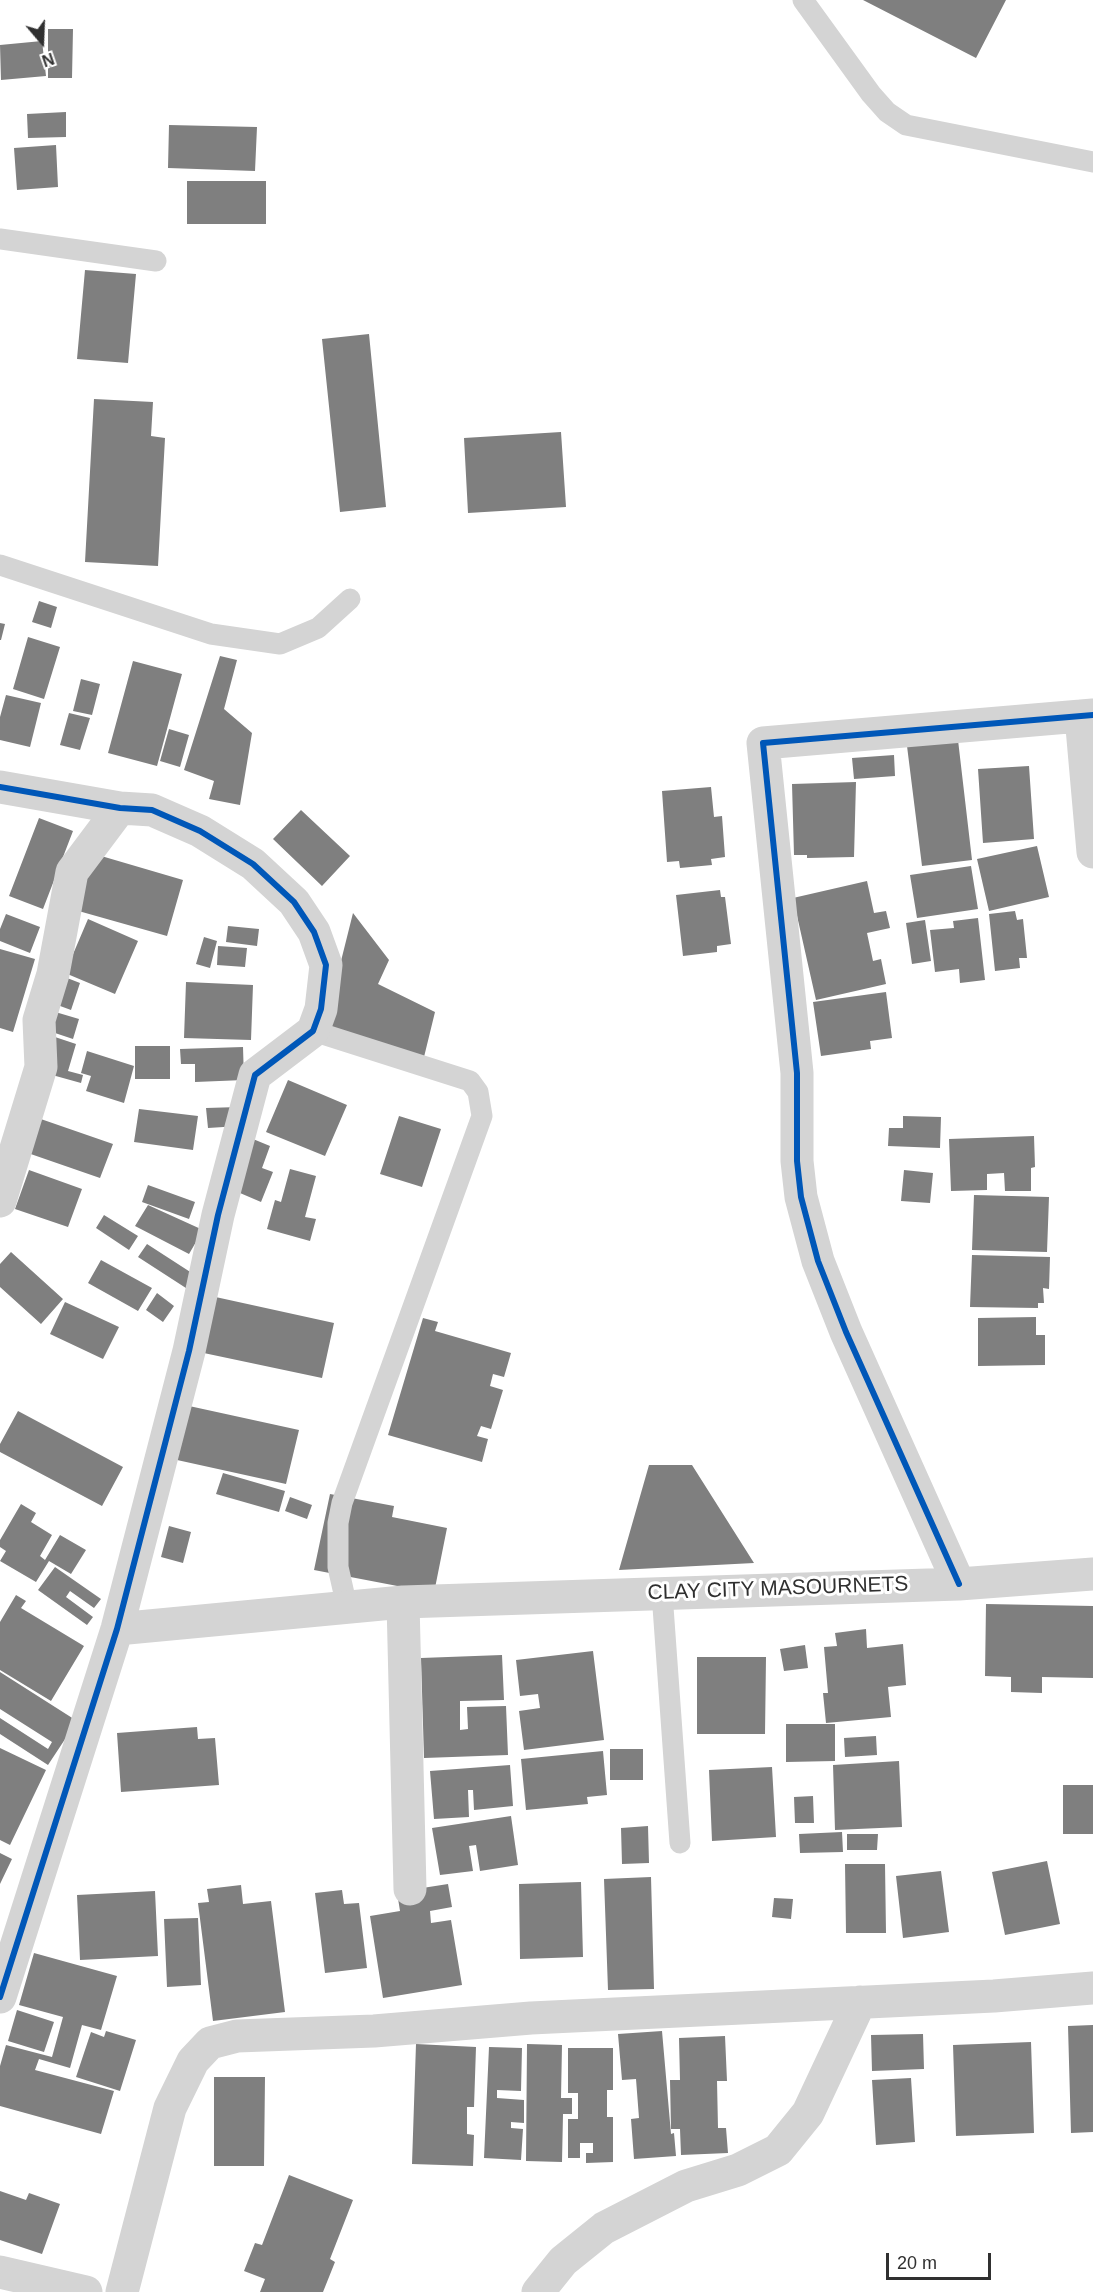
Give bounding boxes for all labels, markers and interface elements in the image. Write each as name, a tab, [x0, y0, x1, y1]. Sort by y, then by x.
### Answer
north arrow	[12, 12, 72, 72]
text: N	[40, 50, 56, 69]
street label: CLAY CITY MASOURNETS	[647, 1572, 909, 1606]
scale bar	[889, 2241, 994, 2279]
text: 20 m	[897, 2253, 937, 2273]

